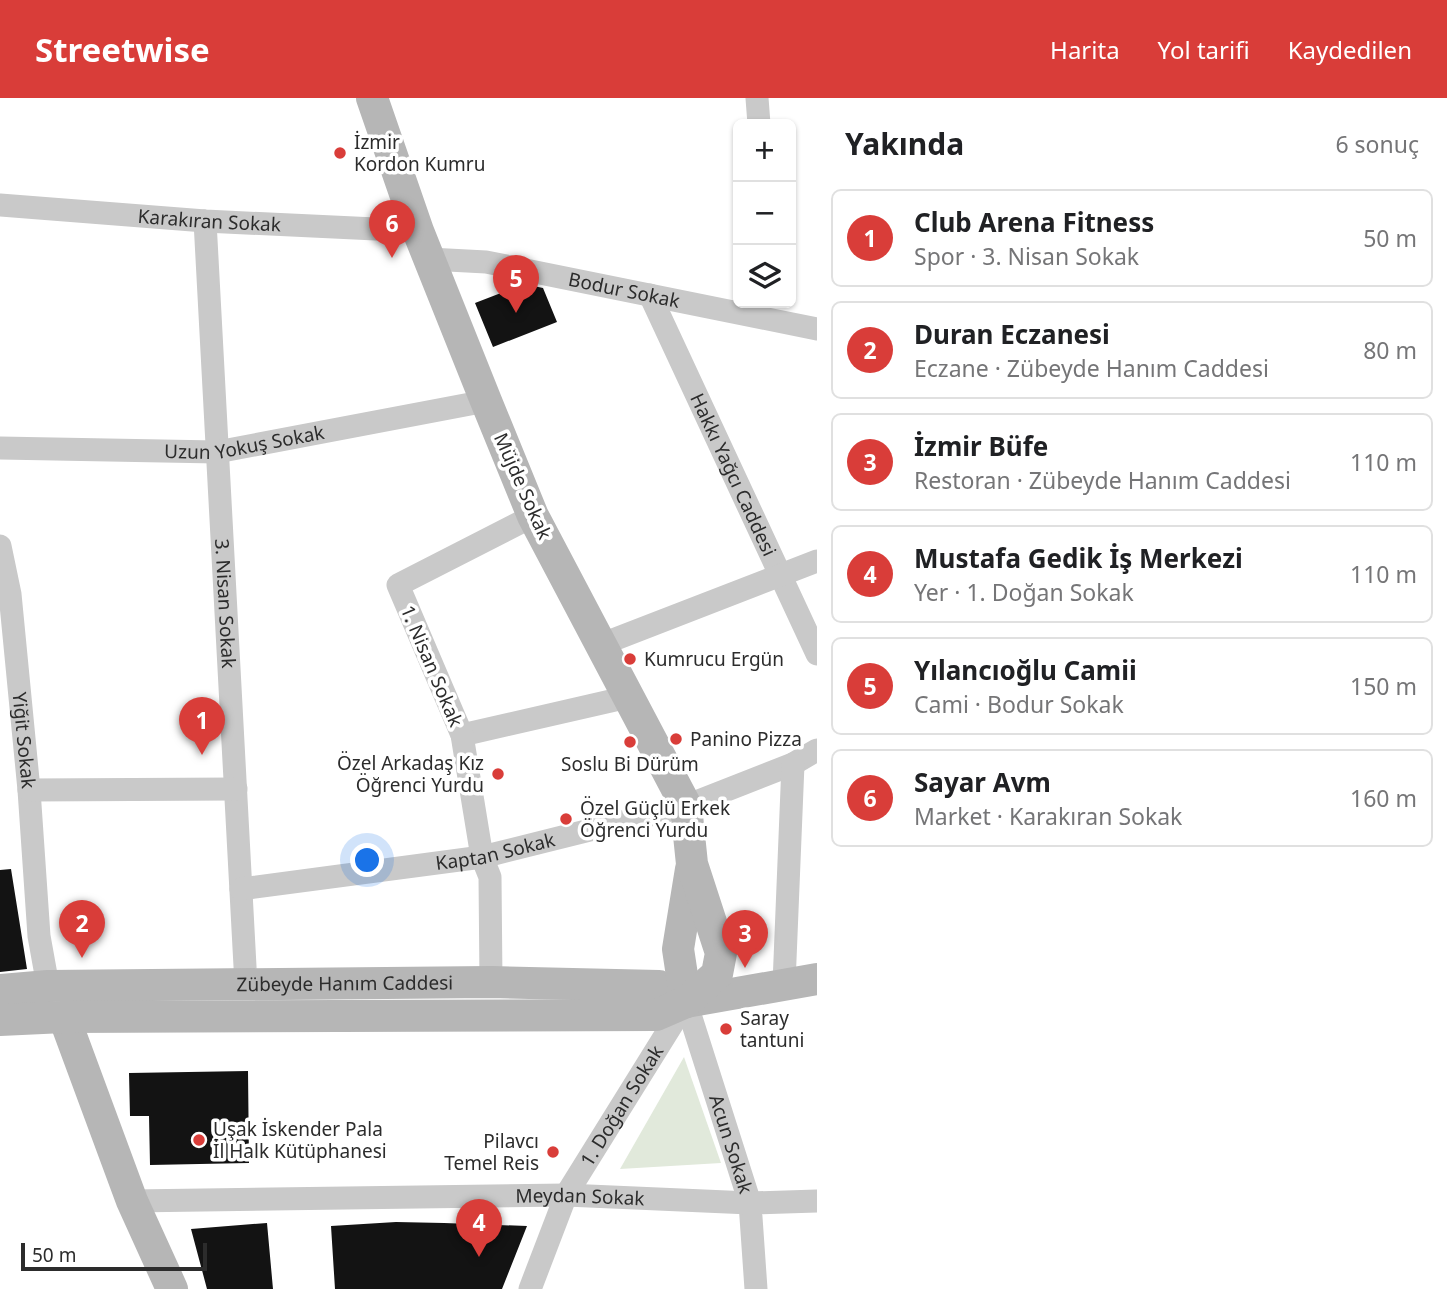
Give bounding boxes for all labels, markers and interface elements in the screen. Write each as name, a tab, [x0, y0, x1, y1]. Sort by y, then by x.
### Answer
text: Streetwise	[35, 27, 210, 72]
text: Harita	[1050, 33, 1120, 66]
text: Yol tarifi	[1158, 33, 1250, 66]
text: Kaydedilen	[1288, 33, 1412, 66]
map controls	[733, 119, 796, 308]
button: +	[733, 119, 796, 182]
text: Yakında	[845, 123, 964, 164]
text: 6 sonuç	[1335, 128, 1419, 160]
place label: İzmir Kordon Kumru	[354, 129, 485, 177]
marker: İzmir Kordon Kumru	[332, 145, 348, 161]
button: −	[733, 182, 796, 245]
pin: 6	[369, 200, 415, 258]
street label: Karakıran Sokak	[137, 203, 282, 238]
text: Club Arena Fitness	[914, 204, 1154, 240]
text: 1	[863, 222, 877, 254]
text: 50 m	[1363, 222, 1417, 254]
text: Spor · 3. Nisan Sokak	[914, 240, 1139, 272]
button: layers	[733, 245, 796, 308]
pin: 5	[493, 255, 539, 313]
street label: Bodur Sokak	[566, 266, 682, 314]
text: Duran Eczanesi	[914, 316, 1110, 352]
text: 2	[863, 334, 877, 366]
text: 80 m	[1363, 334, 1417, 366]
text: Eczane · Zübeyde Hanım Caddesi	[914, 352, 1269, 384]
street label: Hakkı Yağcı Caddesi	[684, 389, 783, 560]
street label: Uzun Yokuş Sokak	[164, 419, 326, 465]
text: İzmir Büfe	[914, 428, 1048, 464]
street label: Müjde Sokak	[488, 429, 558, 543]
text: 3	[863, 446, 877, 478]
text: 110 m	[1350, 446, 1417, 478]
text: Restoran · Zübeyde Hanım Caddesi	[914, 464, 1291, 496]
street label: 3. Nisan Sokak	[209, 538, 242, 669]
text: Mustafa Gedik İş Merkezi	[914, 540, 1243, 576]
text: 4	[863, 558, 877, 590]
text: 110 m	[1350, 558, 1417, 590]
text: Yer · 1. Doğan Sokak	[914, 576, 1134, 608]
street label: 1. Nisan Sokak	[395, 601, 469, 731]
place label: Kumrucu Ergün	[644, 646, 784, 672]
marker: Kumrucu Ergün	[622, 651, 638, 667]
text: Yılancıoğlu Camii	[914, 652, 1137, 688]
text: 5	[863, 670, 877, 702]
text: 150 m	[1350, 670, 1417, 702]
text: Cami · Bodur Sokak	[914, 688, 1124, 720]
street label: Yiğit Sokak	[7, 691, 42, 790]
pin: 1	[179, 697, 225, 755]
place label: Panino Pizza	[690, 726, 802, 752]
marker: Panino Pizza	[668, 731, 684, 747]
marker: Soslu Bi Dürüm	[622, 734, 638, 750]
place label: Özel Arkadaş Kız Öğrenci Yurdu	[337, 750, 484, 798]
place label: Soslu Bi Dürüm	[561, 751, 699, 777]
text: Sayar Avm	[914, 764, 1051, 800]
marker: Özel Arkadaş Kız Öğrenci Yurdu	[490, 766, 506, 782]
text: 6	[863, 782, 877, 814]
text: 160 m	[1350, 782, 1417, 814]
place label: Özel Güçlü Erkek Öğrenci Yurdu	[580, 795, 730, 843]
text: Market · Karakıran Sokak	[914, 800, 1182, 832]
marker: Özel Güçlü Erkek Öğrenci Yurdu	[558, 811, 574, 827]
street label: Kaptan Sokak	[434, 826, 557, 876]
your location	[350, 843, 384, 877]
pin: 2	[59, 900, 105, 958]
pin: 3	[722, 910, 768, 968]
street label: Zübeyde Hanım Caddesi	[236, 969, 453, 997]
place label: Saray tantuni	[740, 1005, 805, 1053]
marker: Saray tantuni	[718, 1021, 734, 1037]
street label: 1. Doğan Sokak	[574, 1040, 669, 1171]
street label: Acun Sokak	[703, 1091, 759, 1197]
place label: Uşak İskender Pala İl Halk Kütüphanesi	[213, 1116, 387, 1164]
place label: Pilavcı Temel Reis	[444, 1128, 539, 1176]
marker: Uşak İskender Pala İl Halk Kütüphanesi	[191, 1132, 207, 1148]
marker: Pilavcı Temel Reis	[545, 1144, 561, 1160]
street label: Meydan Sokak	[515, 1182, 645, 1211]
pin: 4	[456, 1199, 502, 1257]
scale bar	[21, 1240, 206, 1272]
text: 50 m	[32, 1242, 76, 1268]

